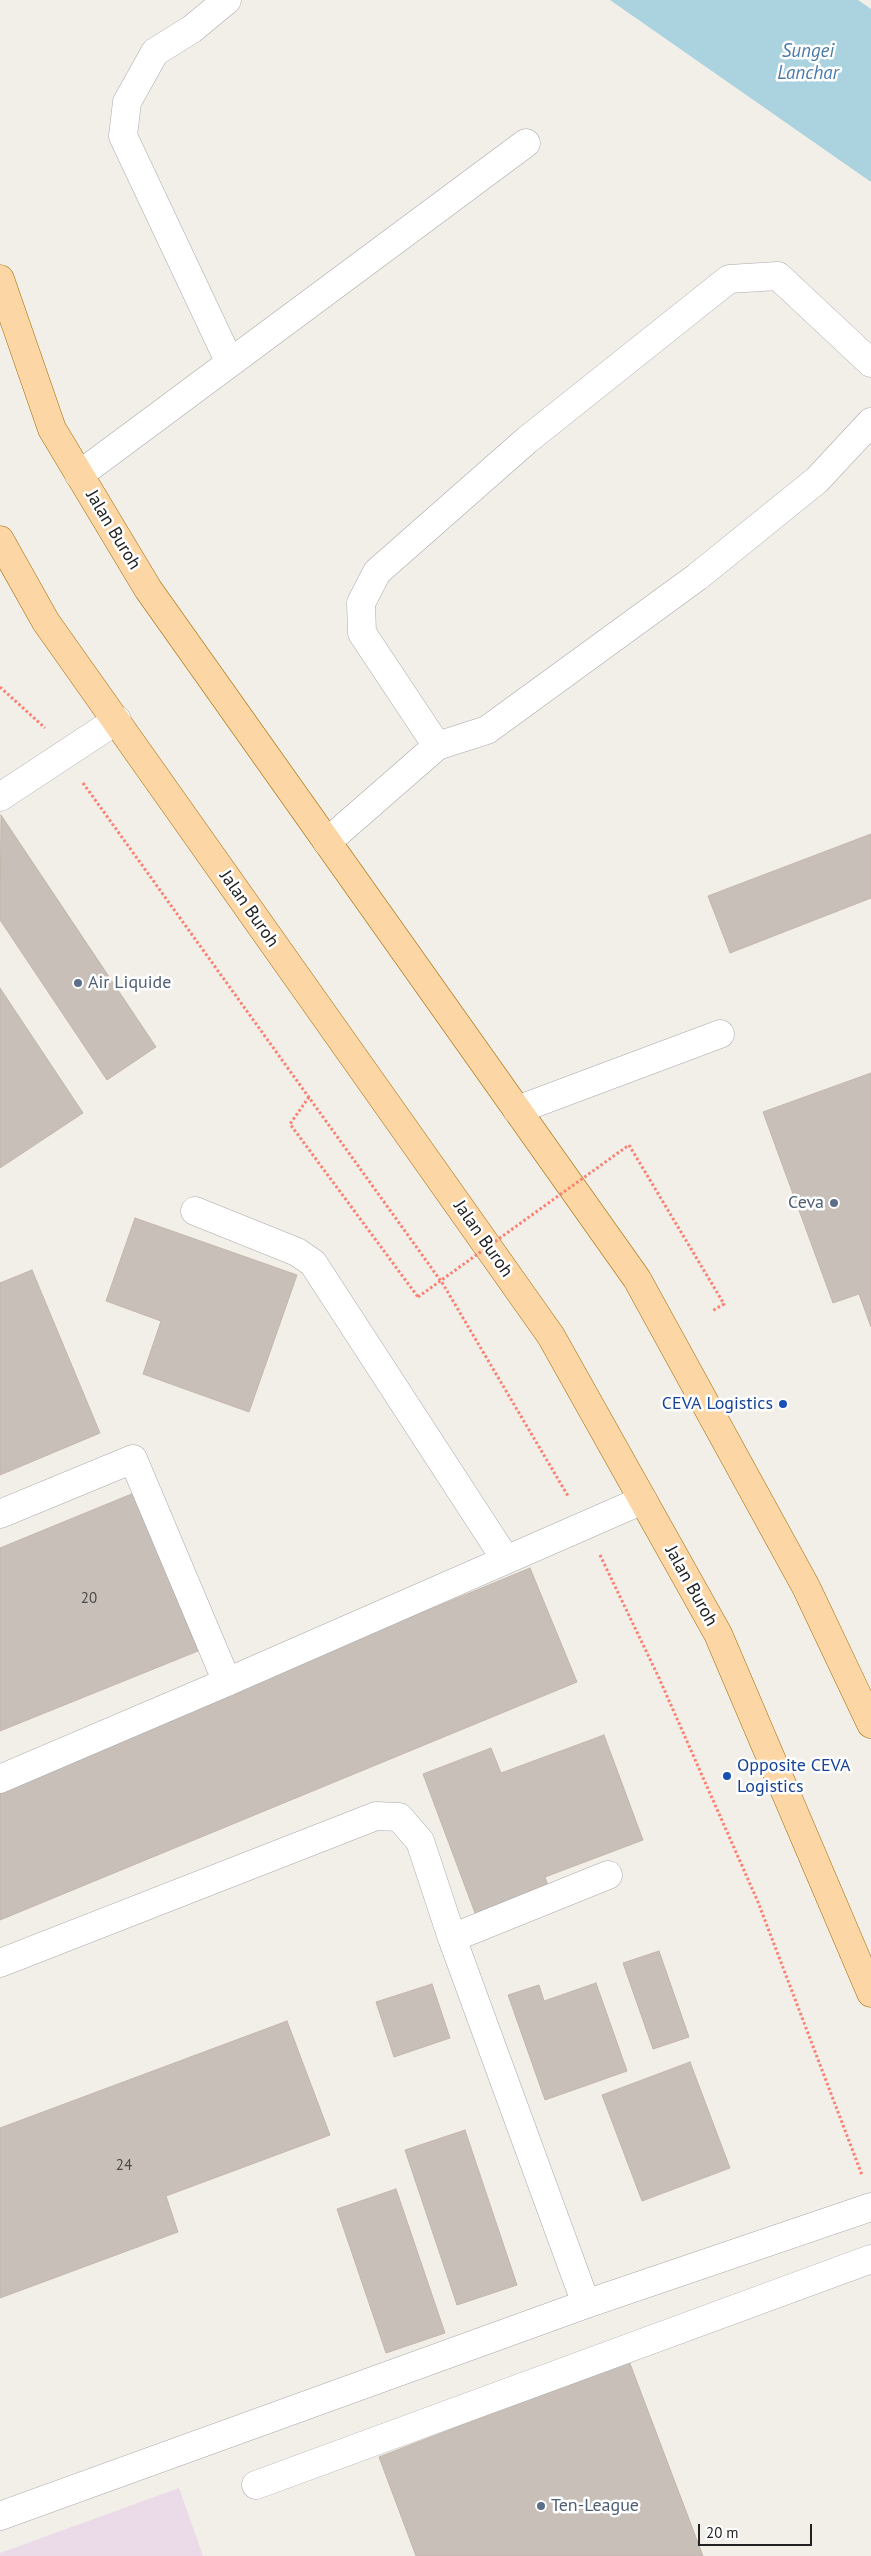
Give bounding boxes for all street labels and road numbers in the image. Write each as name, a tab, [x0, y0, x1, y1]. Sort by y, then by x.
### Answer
street label: Jalan Buroh	[81, 486, 145, 574]
street label: Jalan Buroh	[215, 866, 283, 952]
street label: Jalan Buroh	[449, 1196, 517, 1282]
street label: Jalan Buroh	[660, 1542, 722, 1630]

